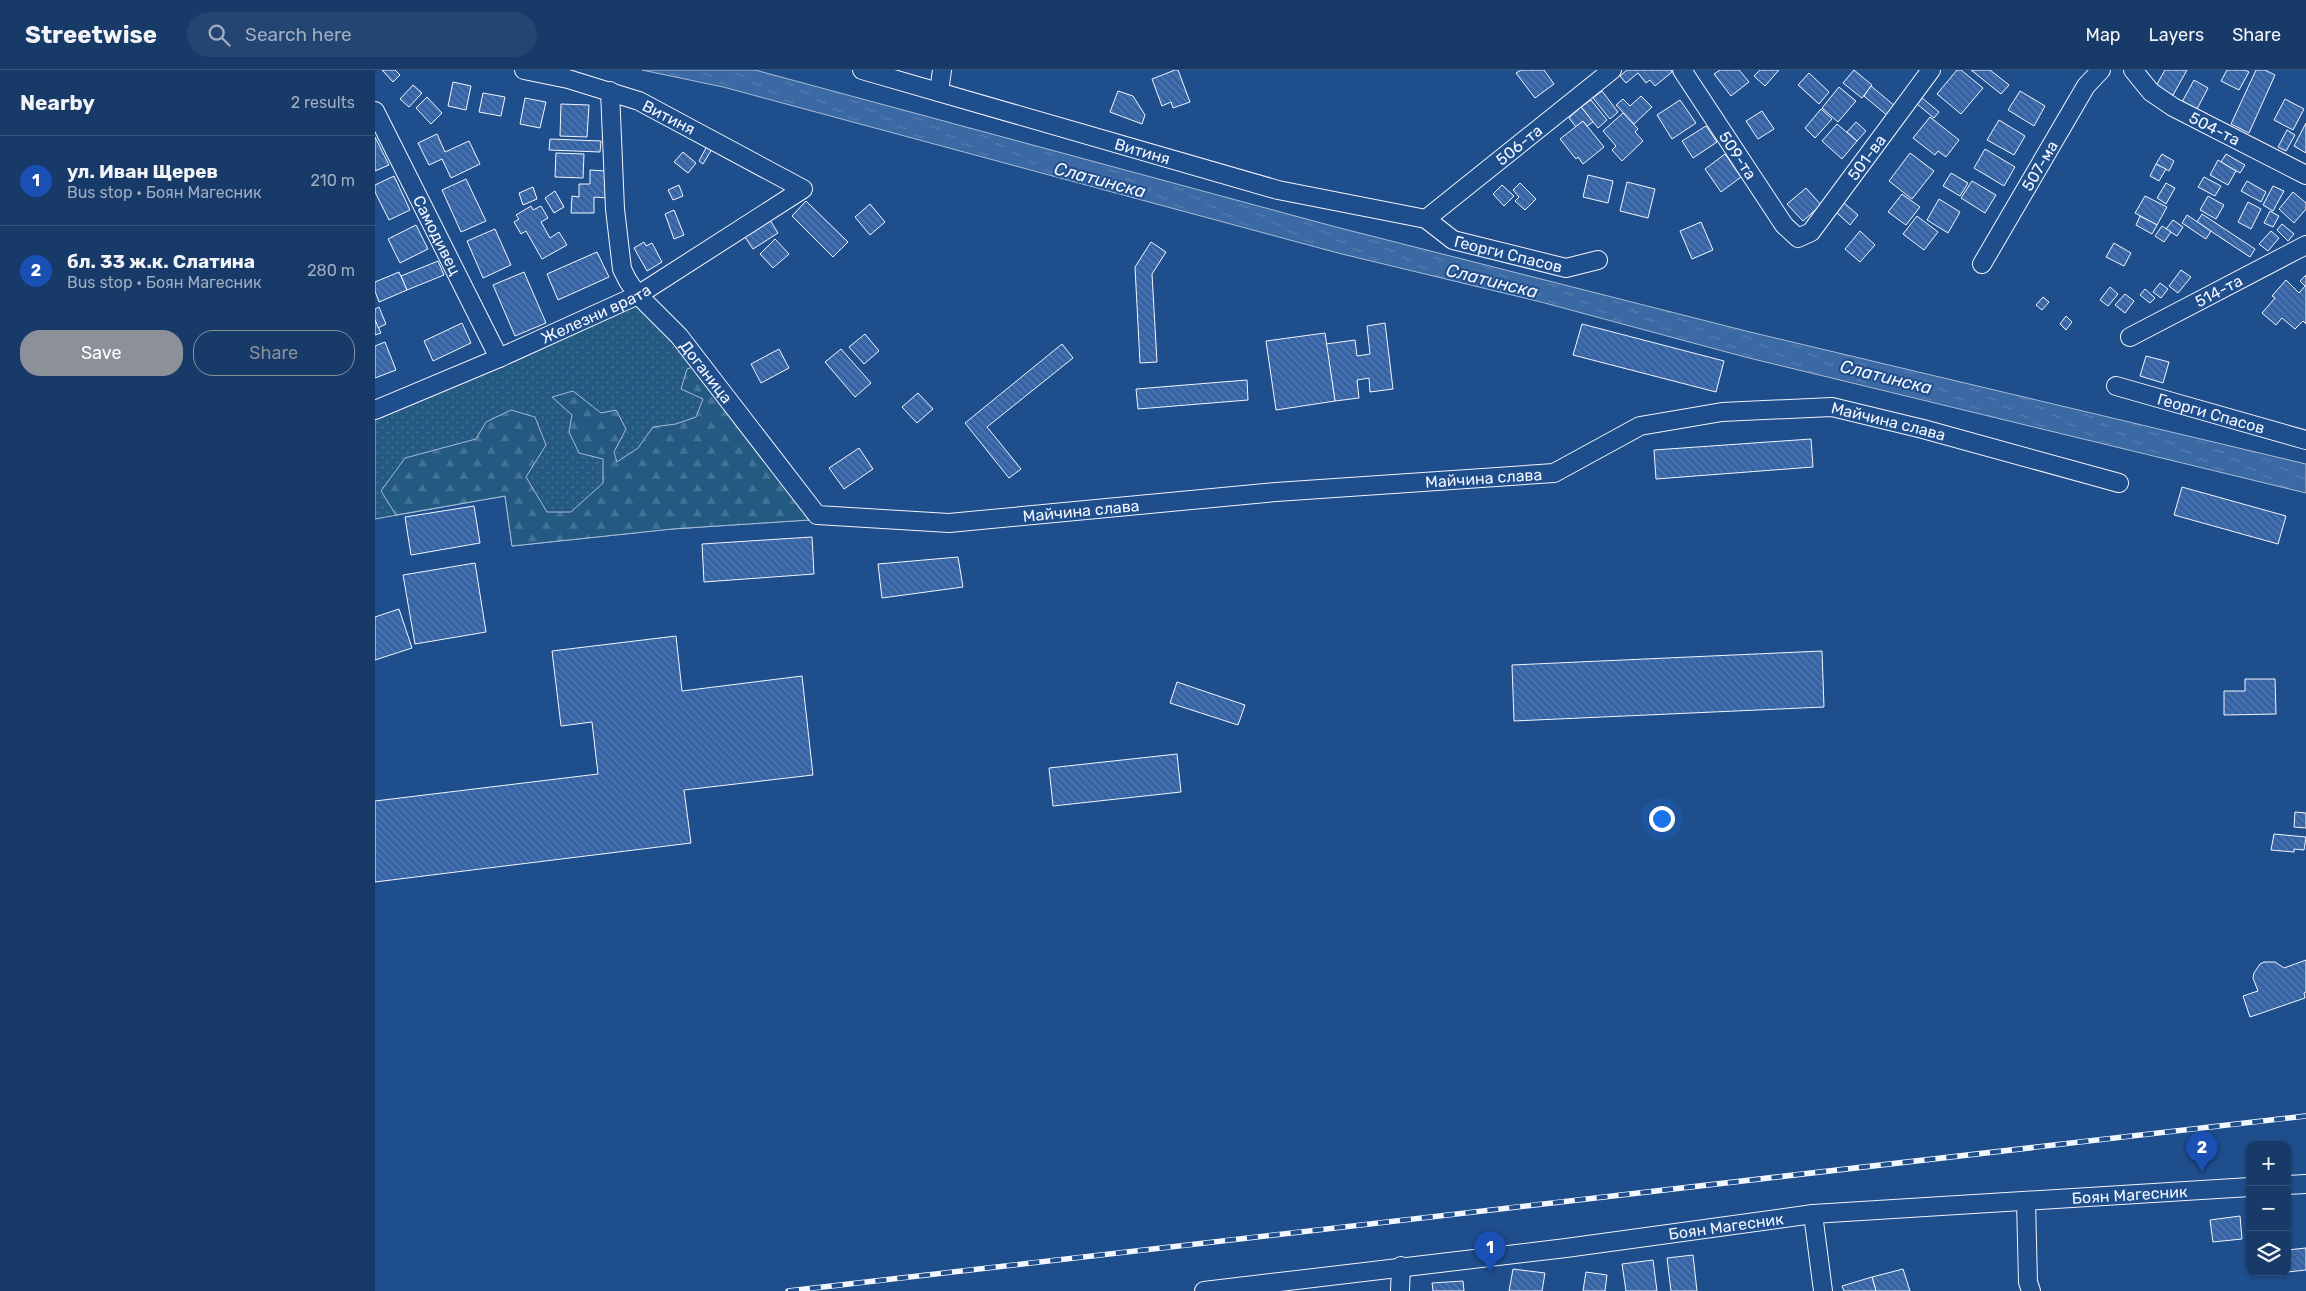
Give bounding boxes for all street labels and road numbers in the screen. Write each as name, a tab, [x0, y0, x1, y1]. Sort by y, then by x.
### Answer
street label: Витиня	[639, 96, 698, 139]
street label: 504-та	[2186, 108, 2243, 150]
street label: 506-та	[1492, 121, 1546, 169]
street label: 509-та	[1715, 128, 1760, 183]
street label: 501-ва	[1844, 131, 1890, 184]
street label: Витиня	[1112, 134, 1172, 168]
street label: 507-ма	[2018, 137, 2062, 194]
street label: Самодивец	[409, 192, 465, 279]
street label: Георги Спасов	[1452, 232, 1564, 277]
street label: 514-та	[2192, 271, 2246, 311]
street label: Железни врата	[538, 280, 655, 348]
street label: Доганица	[676, 337, 736, 407]
street label: Георги Спасов	[2155, 389, 2267, 438]
street label: Майчина слава	[1829, 398, 1948, 445]
street label: Майчина слава	[1425, 465, 1543, 492]
street label: Майчина слава	[1022, 496, 1140, 526]
street label: Боян Магесник	[2071, 1182, 2188, 1208]
street label: Боян Магесник	[1667, 1209, 1785, 1244]

